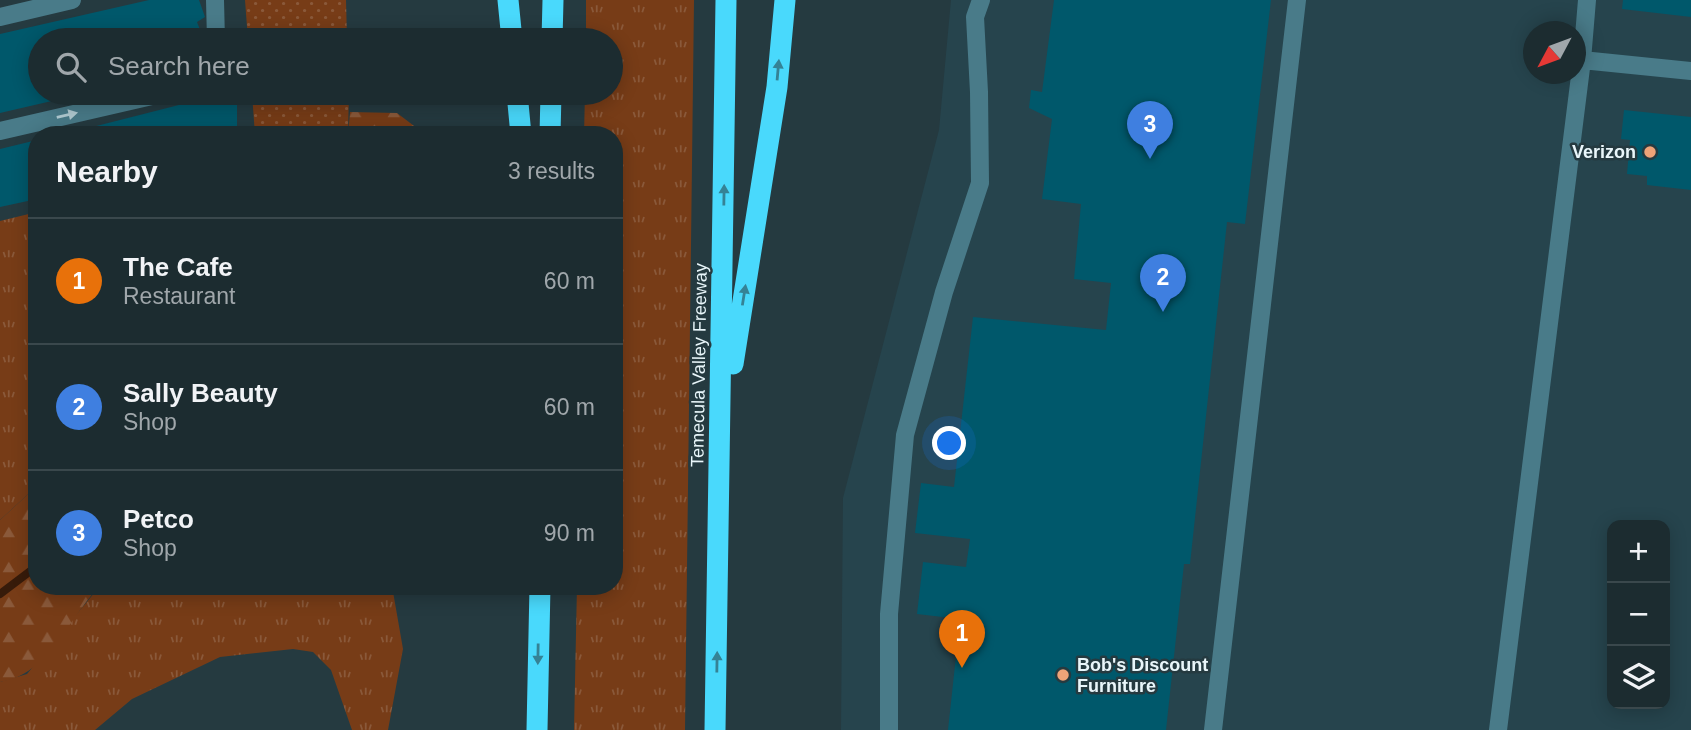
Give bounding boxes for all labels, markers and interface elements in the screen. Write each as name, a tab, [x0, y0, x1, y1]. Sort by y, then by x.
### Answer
north arrow	[1523, 21, 1586, 84]
search box	[28, 28, 623, 105]
icon: search	[52, 48, 90, 86]
text: Search here	[108, 51, 250, 81]
one-way arrow	[773, 59, 784, 81]
pin: 3	[1127, 101, 1173, 159]
one-way arrow	[56, 110, 78, 121]
place label: Verizon	[1572, 142, 1636, 162]
marker: Verizon	[1642, 144, 1658, 160]
text: Nearby	[56, 155, 158, 188]
text: 3 results	[508, 158, 595, 184]
one-way arrow	[718, 184, 730, 206]
text: The Cafe	[123, 252, 233, 282]
pin: 2	[1140, 254, 1186, 312]
street label: Temecula Valley Freeway	[687, 263, 711, 467]
text: 1	[73, 268, 85, 294]
text: 60 m	[544, 268, 595, 294]
text: Restaurant	[123, 283, 236, 309]
one-way arrow	[739, 284, 750, 306]
text: Sally Beauty	[123, 378, 278, 408]
text: 2	[73, 394, 85, 420]
text: 60 m	[544, 394, 595, 420]
text: Shop	[123, 409, 177, 435]
your location	[932, 426, 966, 460]
text: Petco	[123, 504, 194, 534]
text: 3	[73, 520, 85, 546]
text: 90 m	[544, 520, 595, 546]
map controls	[1607, 520, 1670, 709]
button: +	[1607, 520, 1670, 583]
text: Shop	[123, 535, 177, 561]
button: −	[1607, 583, 1670, 646]
pin: 1	[939, 610, 985, 668]
one-way arrow	[533, 644, 544, 666]
button: layers	[1607, 646, 1670, 709]
one-way arrow	[711, 651, 722, 673]
place label: Bob's Discount Furniture	[1077, 655, 1208, 696]
marker: Bob's Discount Furniture	[1055, 667, 1071, 683]

